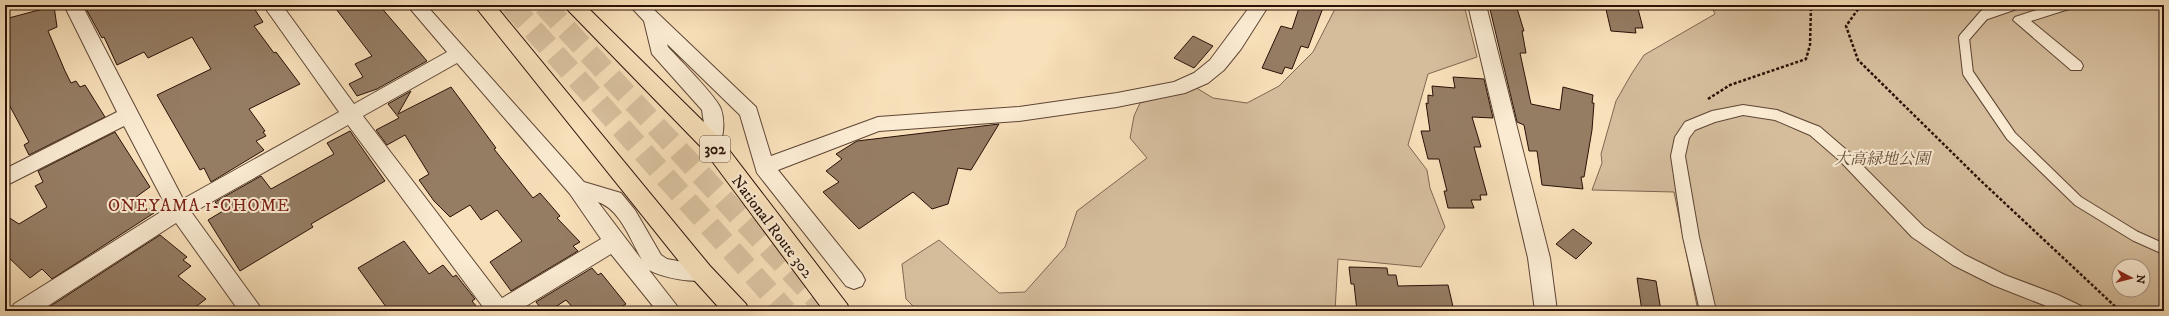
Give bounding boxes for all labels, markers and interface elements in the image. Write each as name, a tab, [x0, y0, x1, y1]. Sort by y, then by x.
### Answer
road number: 302	[700, 136, 730, 162]
park label: 大高緑地公園	[1834, 149, 1933, 169]
street label: National Route 302	[727, 171, 817, 282]
district label: ONEYAMA 1-CHOME	[108, 195, 290, 217]
north arrow	[2111, 258, 2151, 298]
text: N	[2132, 274, 2147, 284]

